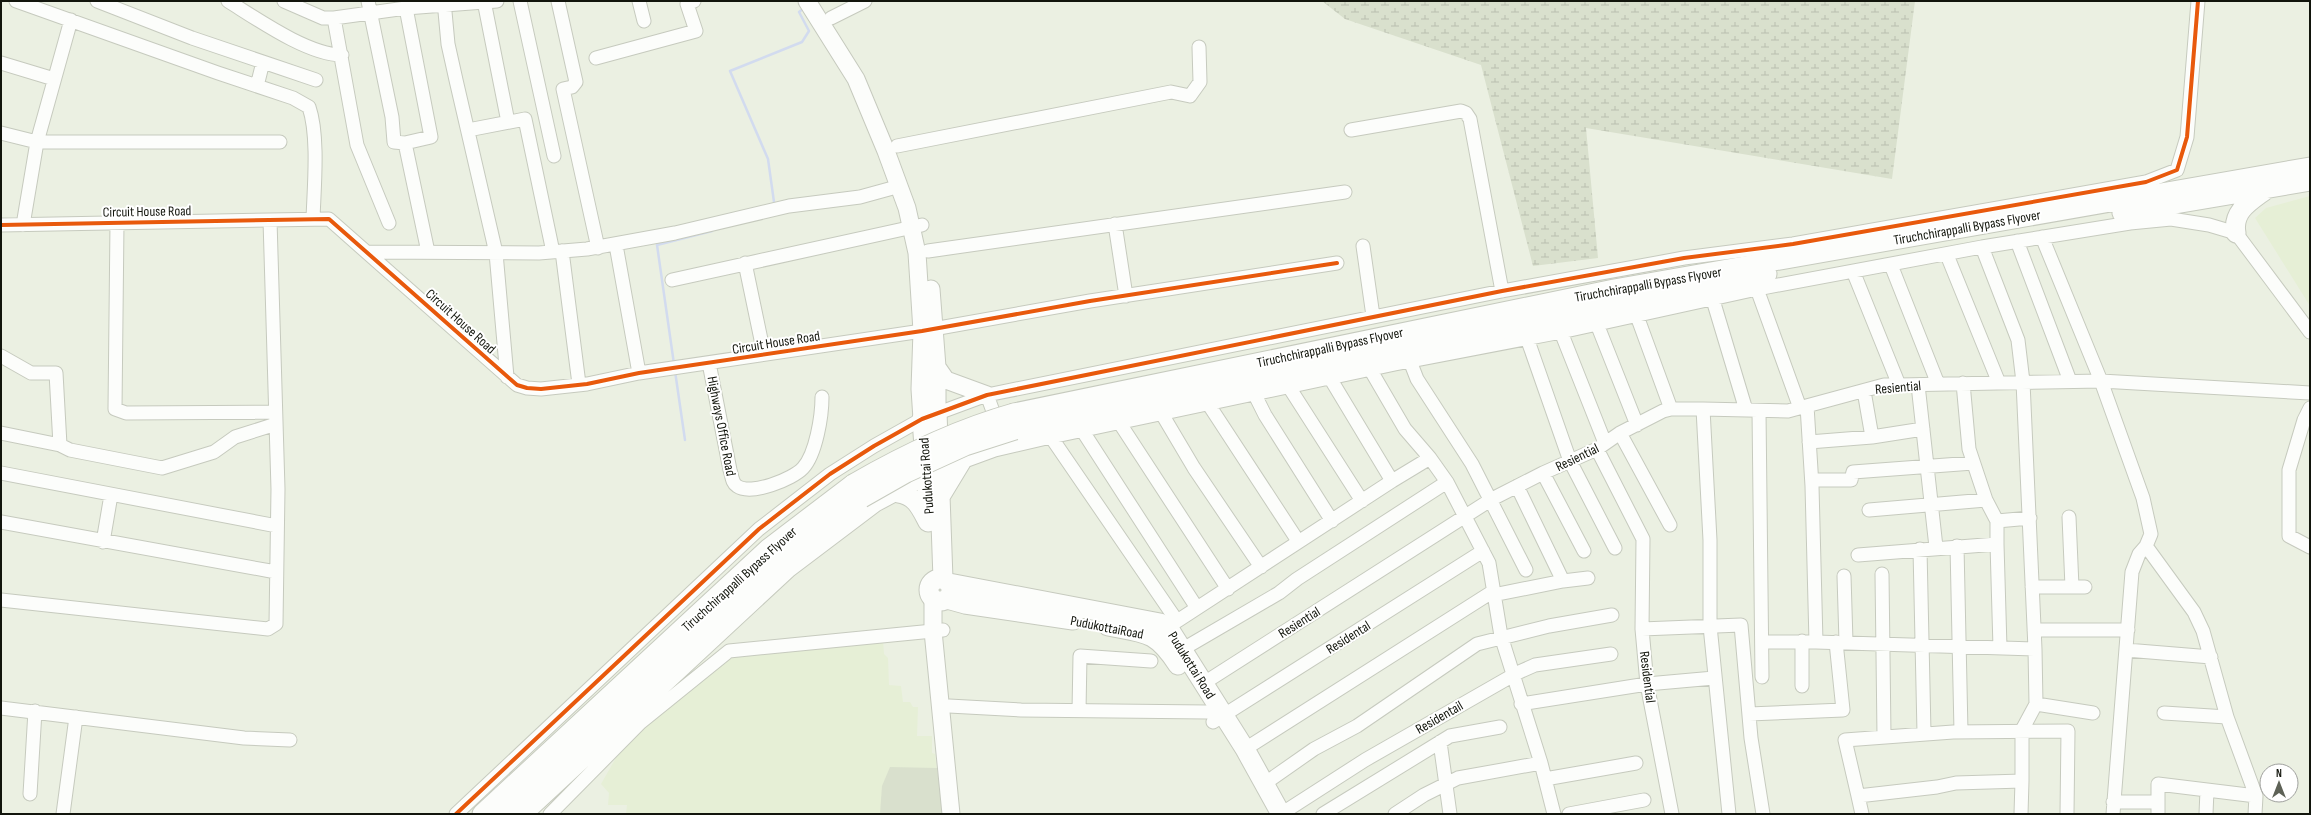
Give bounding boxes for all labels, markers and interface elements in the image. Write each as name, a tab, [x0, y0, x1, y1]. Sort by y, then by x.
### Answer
street label: Circuit House Road	[103, 202, 192, 221]
street label: Tiruchchirappalli Bypass Flyover	[1892, 206, 2042, 249]
street label: Tiruchchirappalli Bypass Flyover	[1573, 263, 1723, 306]
street label: Circuit House Road	[422, 285, 499, 357]
street label: Tiruchchirappalli Bypass Flyover	[1255, 324, 1405, 371]
street label: Circuit House Road	[731, 327, 821, 358]
street label: Highways Office Road	[704, 375, 740, 478]
street label: Resiential	[1874, 377, 1922, 398]
street label: Pudukottai Road	[915, 437, 938, 515]
street label: Resiential	[1553, 440, 1602, 475]
street label: Tiruchchirappalli Bypass Flyover	[678, 523, 800, 636]
street label: Resiential	[1275, 603, 1323, 642]
street label: PudukottaiRoad	[1069, 612, 1145, 643]
street label: Residental	[1323, 617, 1374, 658]
street label: Pudukottai Road	[1164, 628, 1219, 702]
street label: Residential	[1636, 650, 1659, 704]
street label: Residentail	[1413, 697, 1466, 738]
north arrow	[2259, 763, 2299, 803]
text: N	[2276, 767, 2282, 780]

